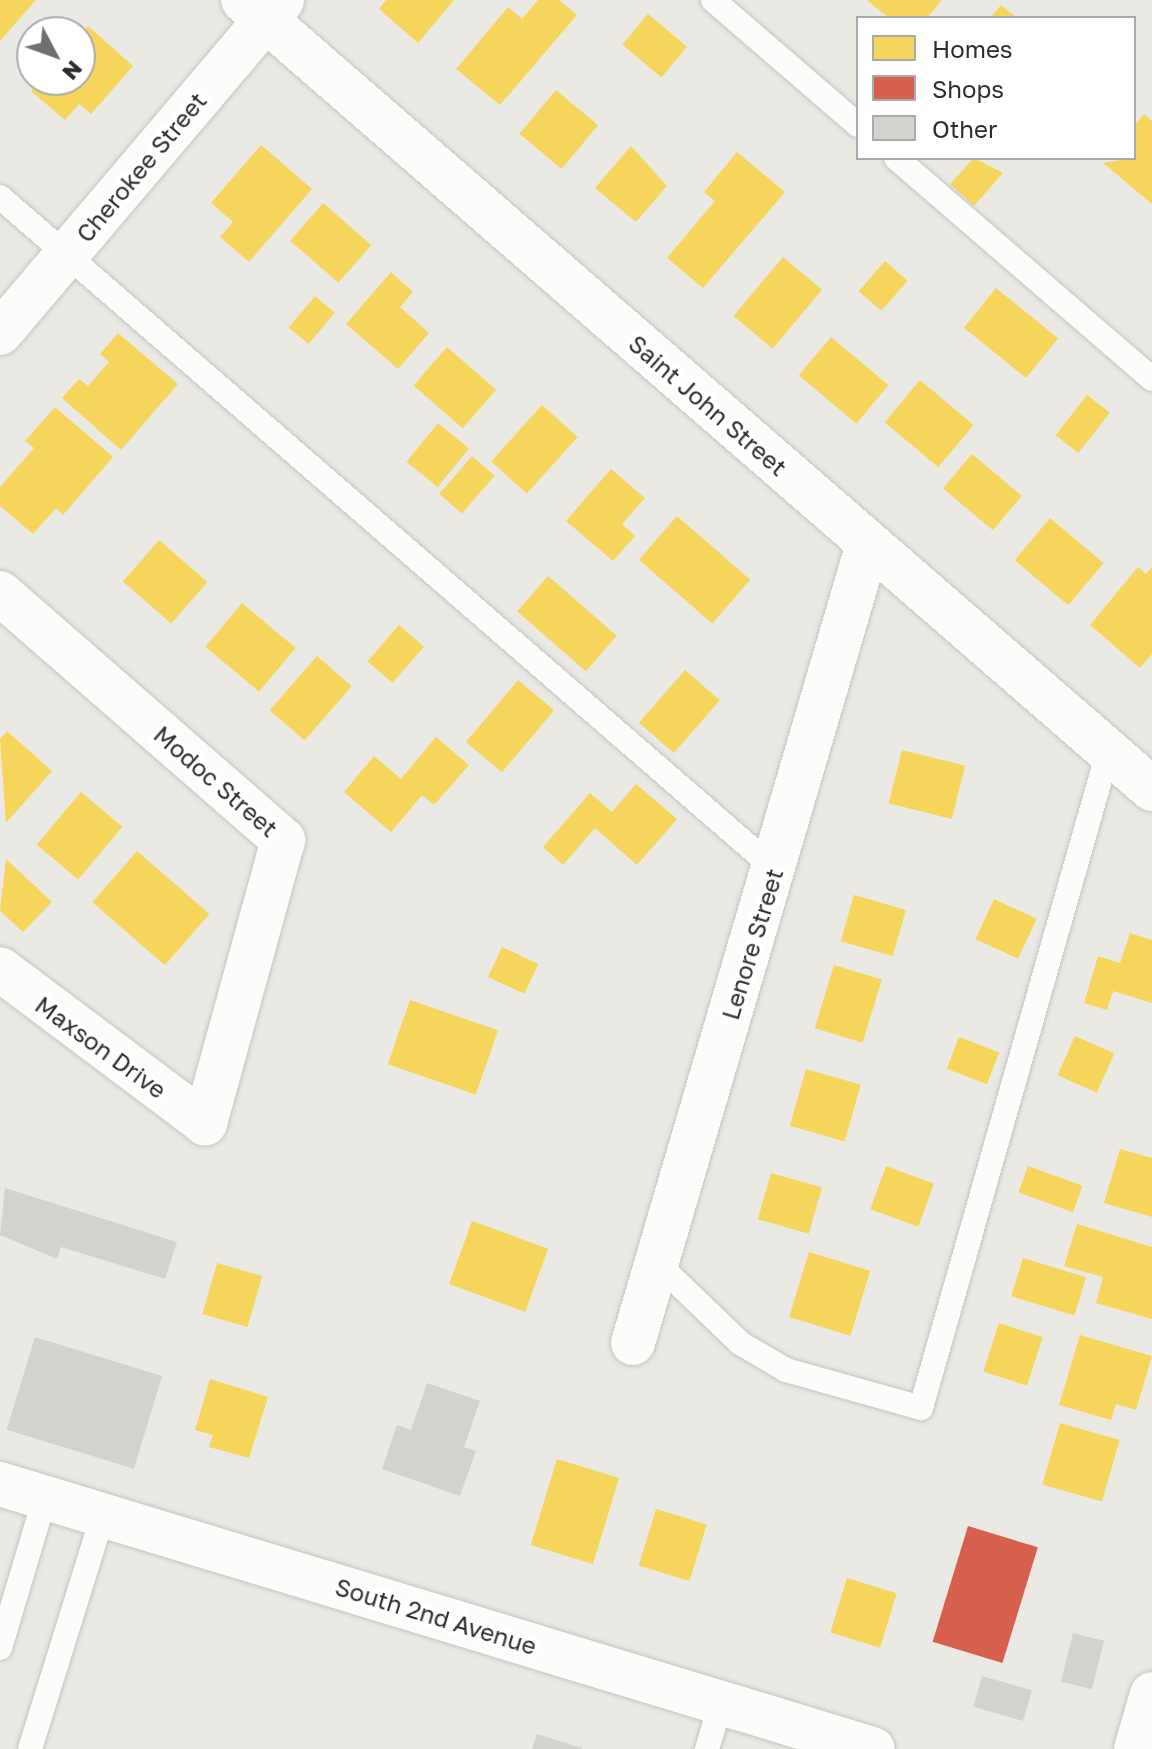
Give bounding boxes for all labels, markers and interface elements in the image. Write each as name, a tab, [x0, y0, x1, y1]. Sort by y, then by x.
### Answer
north arrow	[16, 16, 96, 96]
legend	[856, 16, 1136, 160]
text: Homes	[932, 34, 1013, 63]
text: N	[57, 56, 89, 86]
text: Shops	[932, 74, 1004, 103]
street label: Cherokee Street	[70, 86, 212, 248]
text: Other	[932, 114, 997, 143]
street label: Saint John Street	[623, 329, 793, 481]
street label: Modoc Street	[148, 720, 284, 842]
street label: Lenore Street	[715, 865, 789, 1023]
street label: Maxson Drive	[30, 990, 172, 1104]
street label: South 2nd Avenue	[332, 1572, 540, 1660]

